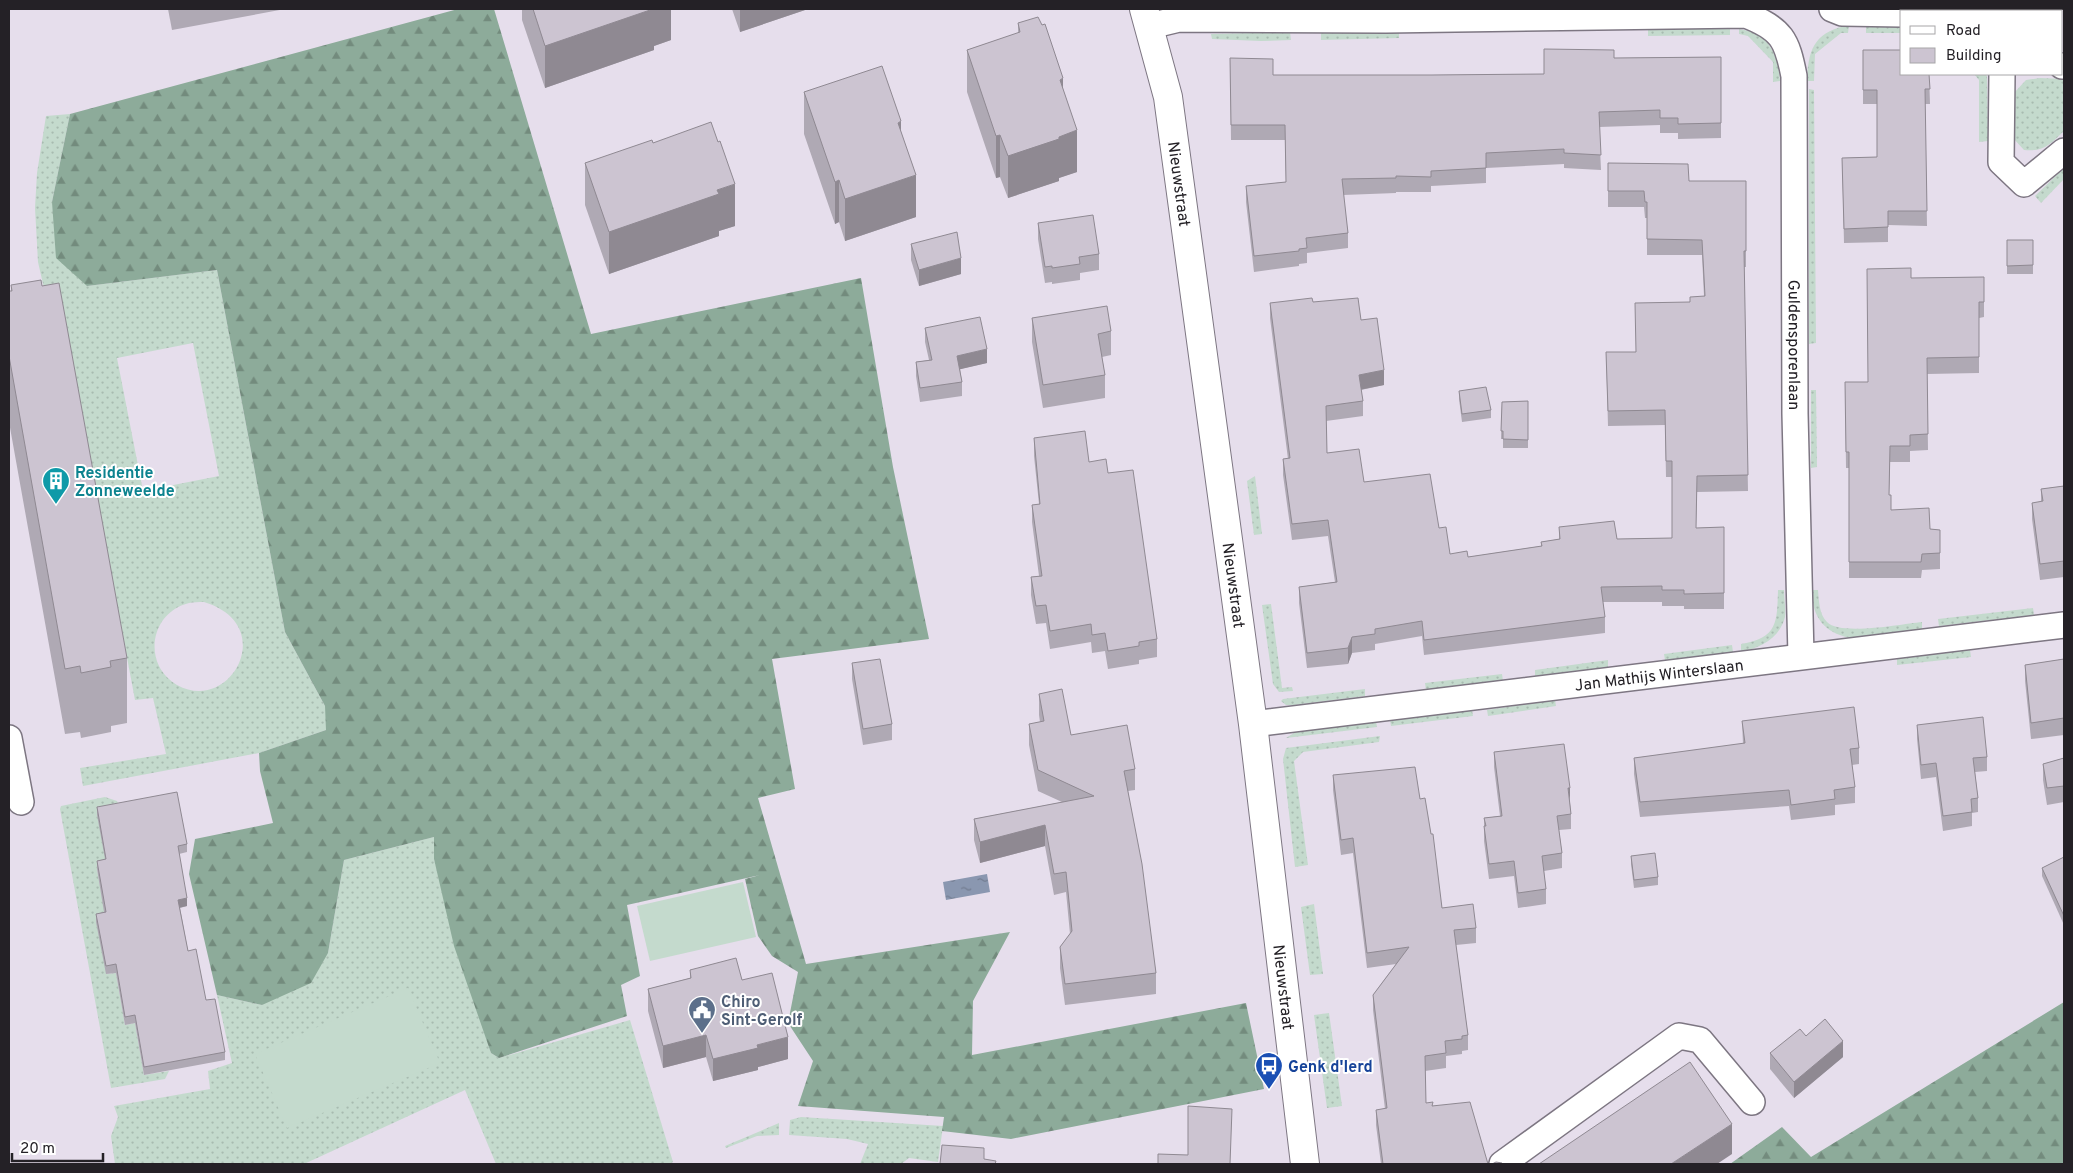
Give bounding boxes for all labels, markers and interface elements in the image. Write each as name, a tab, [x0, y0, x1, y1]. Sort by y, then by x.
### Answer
legend	[1900, 10, 2063, 75]
text: Road	[1946, 22, 1981, 41]
text: Building	[1946, 47, 2001, 66]
street label: Nieuwstraat	[1162, 140, 1193, 228]
street label: Guldensporenlaan	[1783, 280, 1803, 410]
place label: Residentie Zonneweelde	[75, 464, 175, 502]
building icon: Residentie Zonneweelde	[41, 466, 71, 505]
street label: Nieuwstraat	[1217, 542, 1248, 629]
street label: Jan Mathijs Winterslaan	[1574, 656, 1745, 697]
street label: Nieuwstraat	[1267, 944, 1297, 1031]
place label: Chiro Sint-Gerolf	[721, 993, 803, 1031]
public building icon: Chiro Sint-Gerolf	[687, 995, 717, 1034]
bus stop icon: Genk d'Ierd	[1254, 1051, 1284, 1090]
place label: Genk d'Ierd	[1288, 1058, 1373, 1078]
scale bar	[12, 1130, 104, 1162]
text: 20 m	[20, 1140, 55, 1159]

